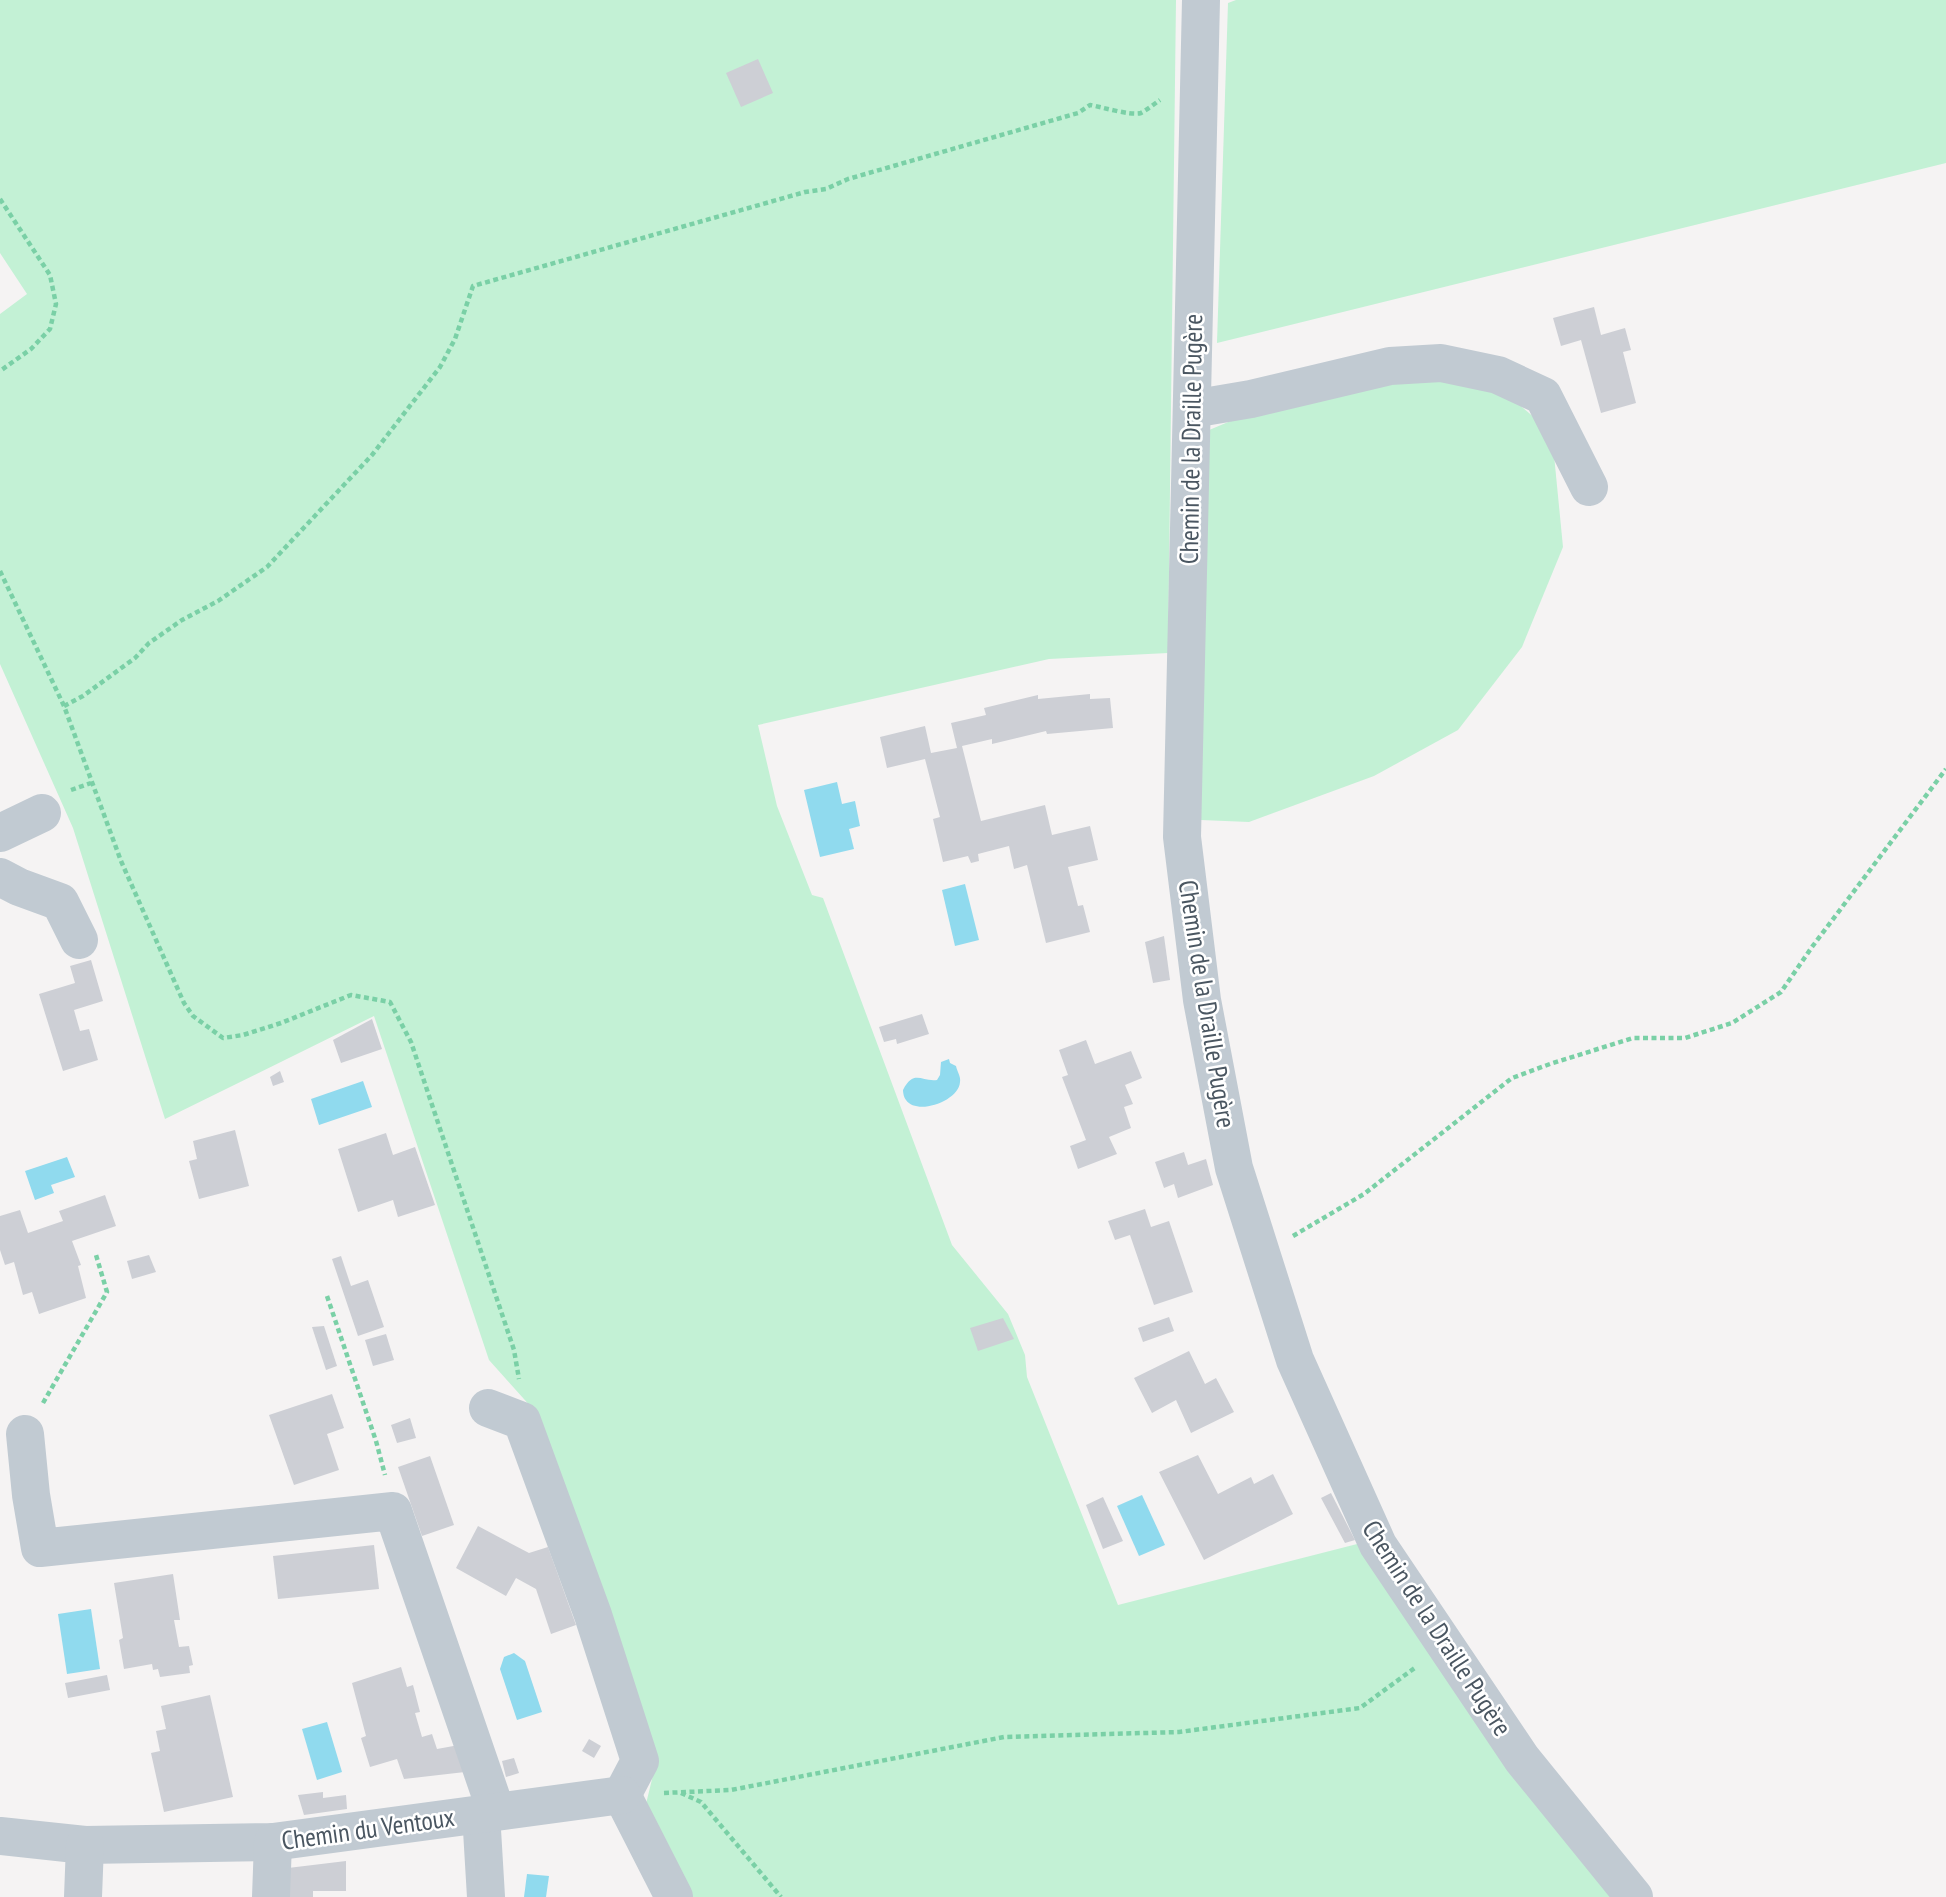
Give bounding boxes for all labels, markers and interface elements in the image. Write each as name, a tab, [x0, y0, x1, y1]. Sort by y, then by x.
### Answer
street label: Chemin de la Draille Pugère	[1172, 314, 1209, 564]
street label: Chemin de la Draille Pugère	[1172, 878, 1243, 1130]
street label: Chemin de la Draille Pugère	[1355, 1514, 1519, 1742]
street label: Chemin du Ventoux	[279, 1800, 457, 1857]

